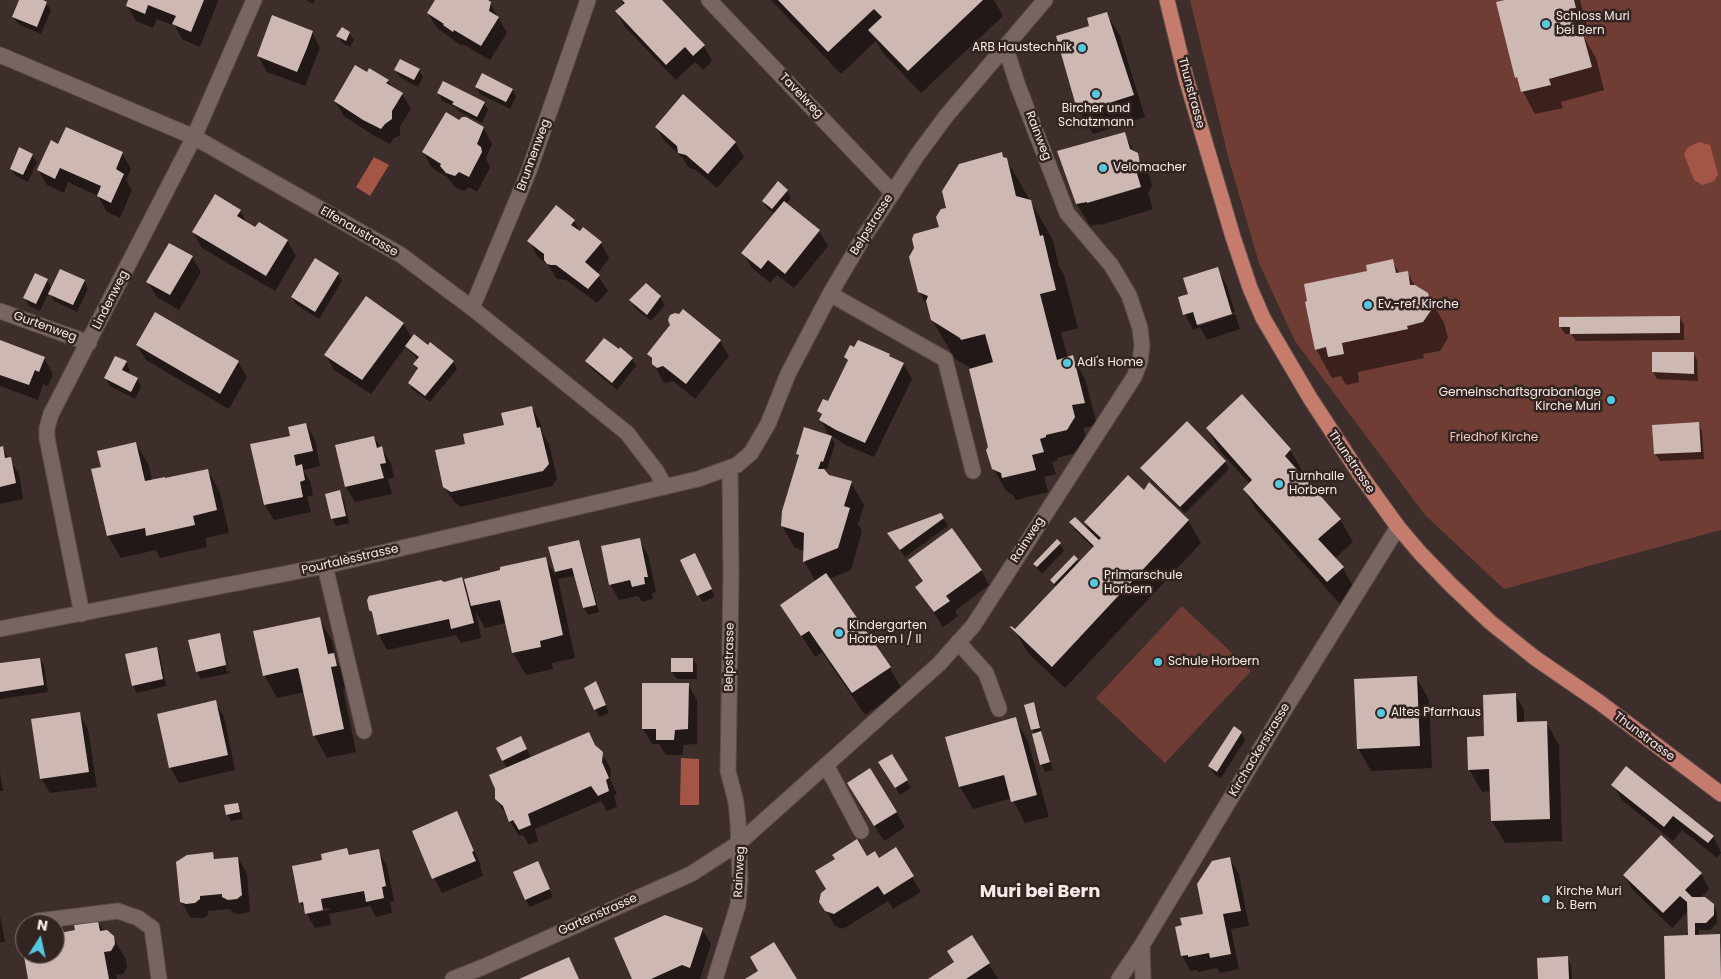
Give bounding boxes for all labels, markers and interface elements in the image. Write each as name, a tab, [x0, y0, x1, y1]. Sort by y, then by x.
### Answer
place label: Schloss Muri bei Bern	[1556, 10, 1630, 38]
marker: Schloss Muri bei Bern	[1540, 18, 1552, 30]
place label: ARB Haustechnik	[972, 41, 1072, 55]
marker: ARB Haustechnik	[1076, 42, 1088, 54]
street label: Thunstrasse	[1175, 56, 1207, 130]
street label: Tavelweg	[776, 70, 826, 122]
marker: Bircher und Schatzmann	[1090, 88, 1102, 100]
place label: Bircher und Schatzmann	[1058, 102, 1134, 130]
street label: Rainweg	[1022, 109, 1054, 163]
street label: Brunnenweg	[514, 117, 554, 193]
place label: Velomacher	[1113, 161, 1187, 175]
marker: Velomacher	[1097, 162, 1109, 174]
street label: Belpstrasse	[848, 192, 896, 258]
street label: Elfenaustrasse	[318, 204, 400, 260]
street label: Lindenweg	[90, 268, 132, 332]
place label: Ev.-ref. Kirche	[1378, 298, 1459, 312]
marker: Ev.-ref. Kirche	[1362, 299, 1374, 311]
street label: Gurtenweg	[11, 309, 79, 345]
place label: Adi's Home	[1077, 356, 1143, 370]
marker: Adi's Home	[1061, 357, 1073, 369]
place label: Gemeinschaftsgrabanlage Kirche Muri	[1439, 386, 1601, 414]
marker: Gemeinschaftsgrabanlage Kirche Muri	[1605, 394, 1617, 406]
street label: Thunstrasse	[1325, 428, 1377, 496]
park label: Friedhof Kirche	[1450, 431, 1538, 445]
place label: Turnhalle Horbern	[1289, 470, 1344, 498]
marker: Turnhalle Horbern	[1273, 478, 1285, 490]
street label: Rainweg	[1008, 515, 1048, 565]
street label: Pourtalèsstrasse	[300, 542, 400, 578]
place label: Primarschule Horbern	[1104, 569, 1183, 597]
marker: Primarschule Horbern	[1088, 577, 1100, 589]
place label: Kindergarten Horbern I / II	[849, 619, 927, 647]
street label: Belpstrasse	[722, 622, 738, 692]
marker: Kindergarten Horbern I / II	[833, 627, 845, 639]
place label: Schule Horbern	[1168, 655, 1259, 669]
marker: Schule Horbern	[1152, 656, 1164, 668]
street label: Kirchackerstrasse	[1226, 701, 1294, 799]
place label: Altes Pfarrhaus	[1391, 706, 1481, 720]
marker: Altes Pfarrhaus	[1375, 707, 1387, 719]
street label: Thunstrasse	[1611, 709, 1677, 765]
street label: Rainweg	[731, 846, 749, 898]
district label: Muri bei Bern	[980, 881, 1100, 903]
place label: Kirche Muri b. Bern	[1556, 885, 1622, 913]
street label: Gartenstrasse	[556, 891, 640, 939]
marker: Kirche Muri b. Bern	[1540, 893, 1552, 905]
north arrow	[15, 914, 65, 964]
text: N	[36, 914, 49, 936]

